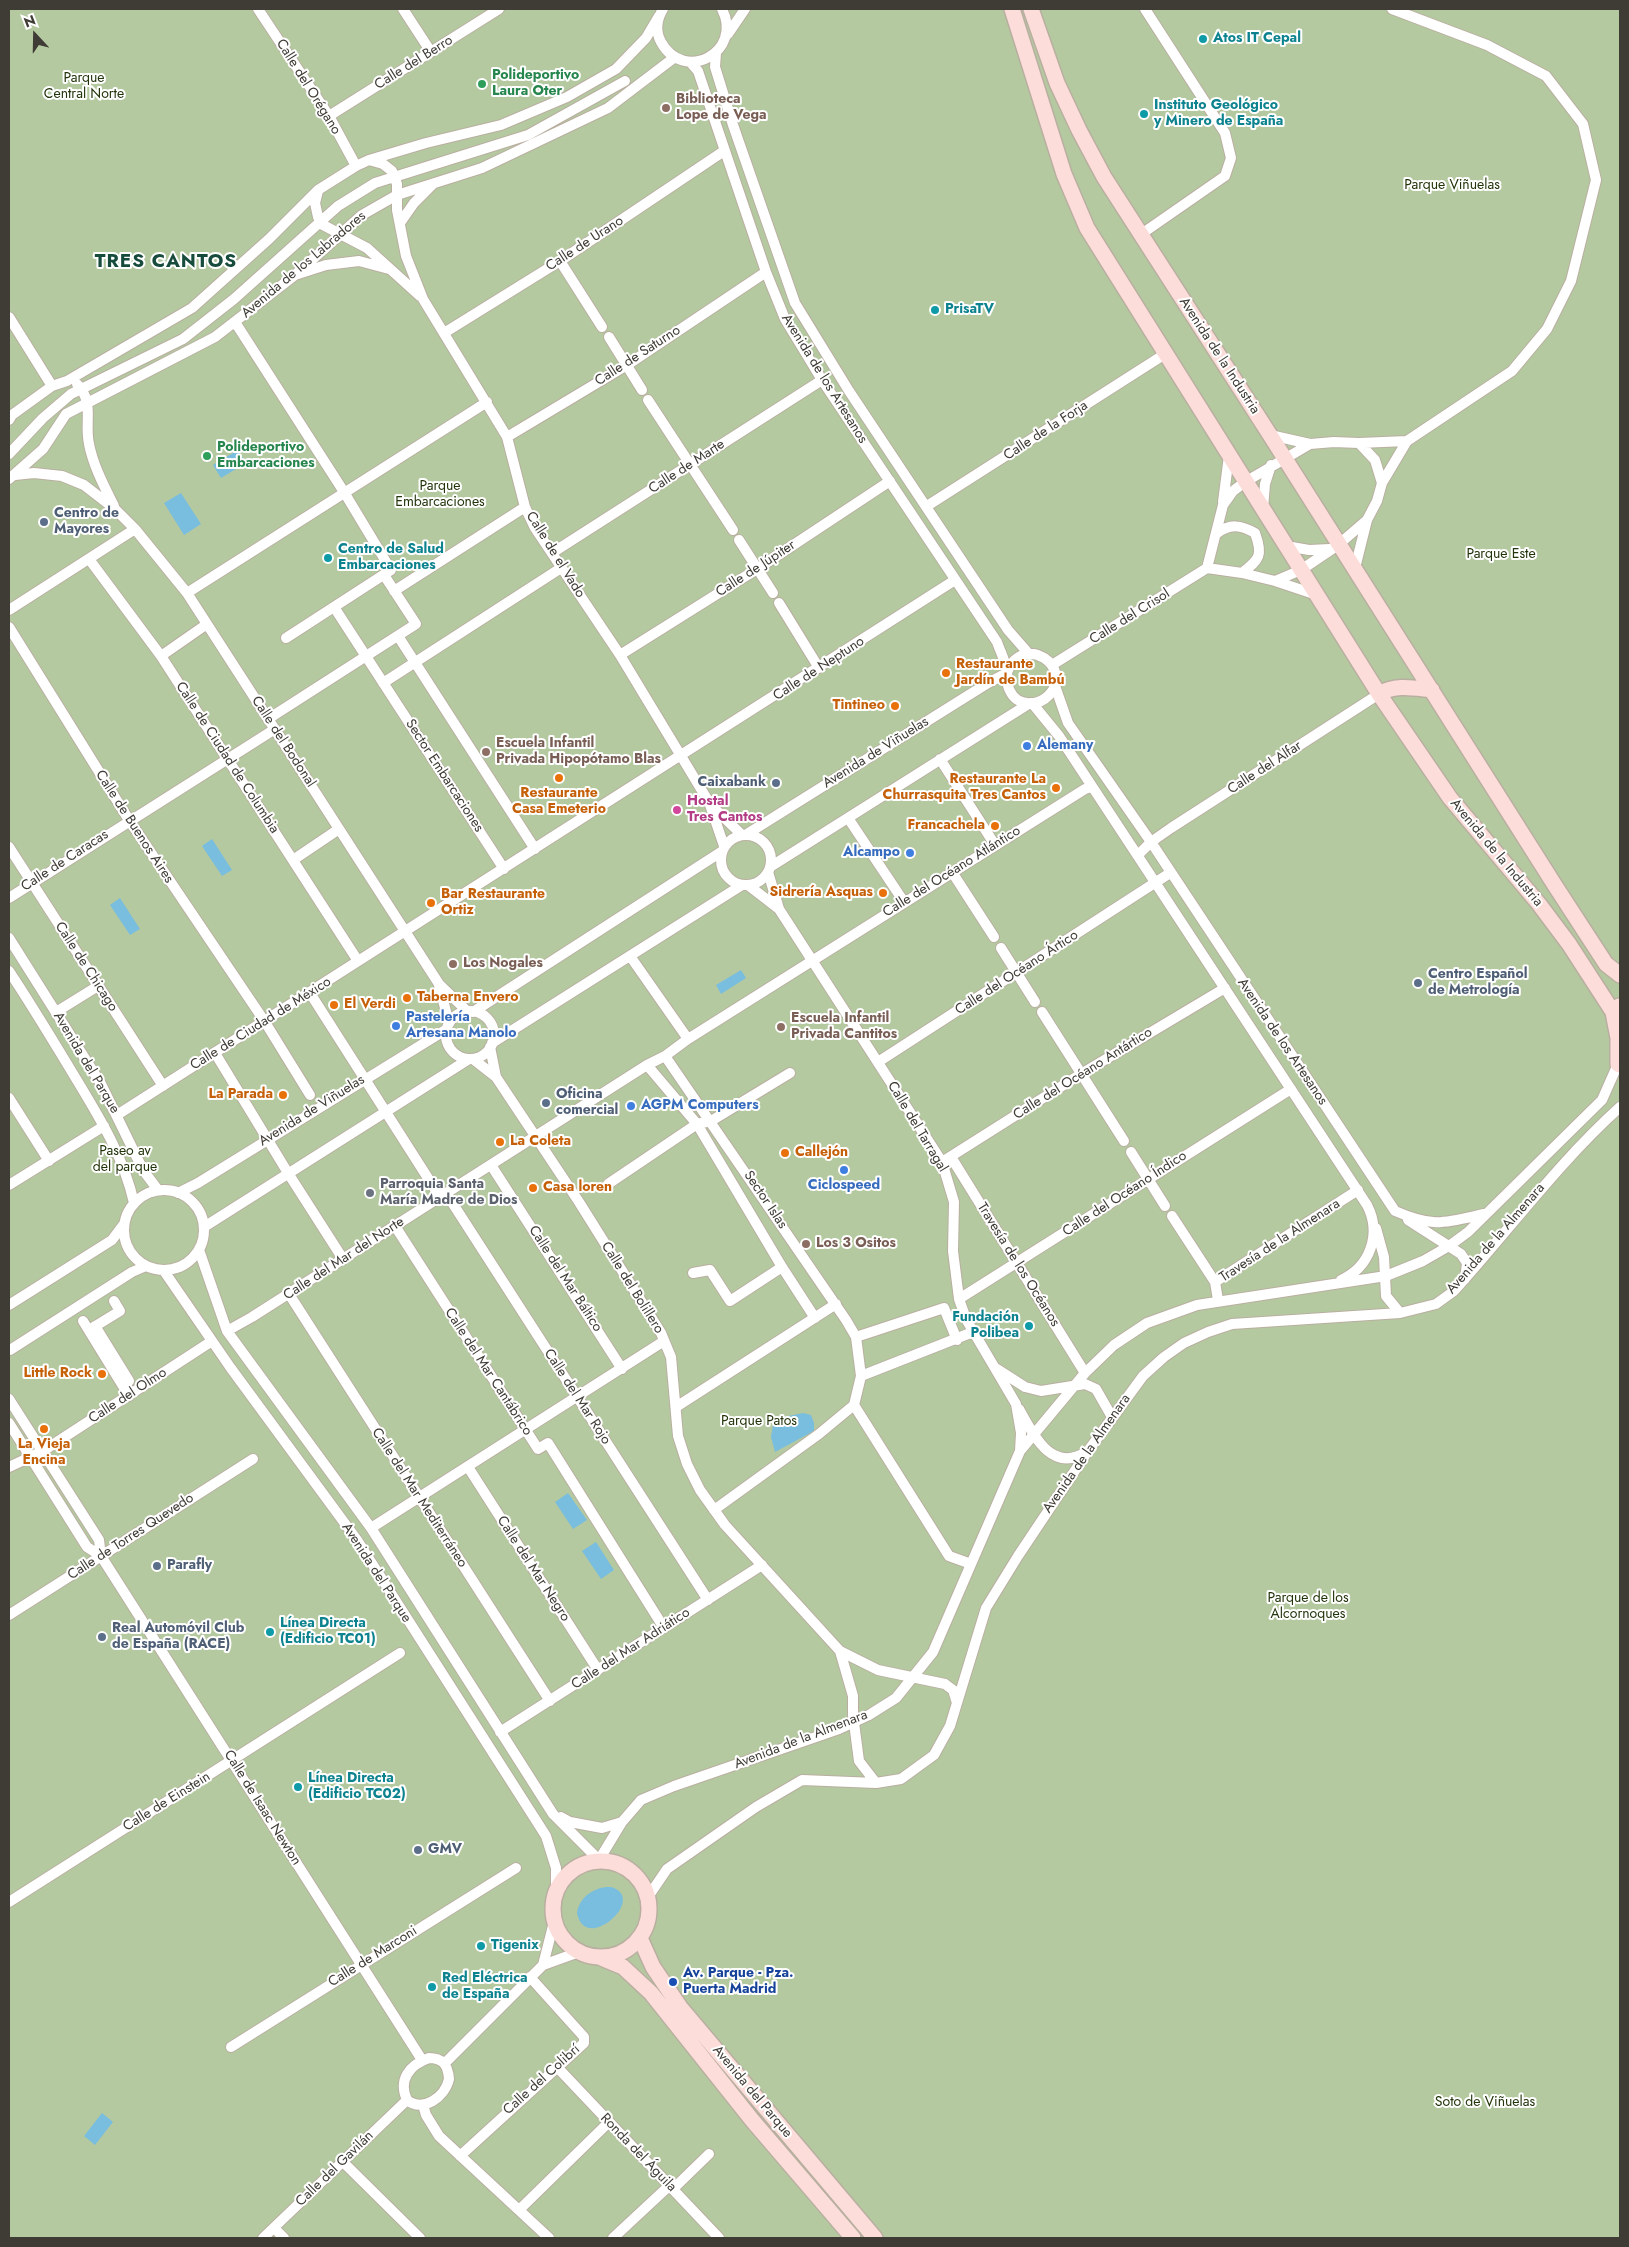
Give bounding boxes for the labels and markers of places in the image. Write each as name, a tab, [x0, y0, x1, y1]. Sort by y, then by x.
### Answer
place label: Atos IT Cepal	[1213, 31, 1301, 47]
marker: Atos IT Cepal	[1197, 33, 1209, 45]
place label: Polideportivo Laura Oter	[492, 68, 579, 100]
marker: Polideportivo Laura Oter	[476, 78, 488, 90]
place label: Biblioteca Lope de Vega	[676, 92, 767, 124]
place label: Instituto Geológico y Minero de España	[1154, 98, 1283, 130]
marker: Biblioteca Lope de Vega	[660, 102, 672, 114]
marker: Instituto Geológico y Minero de España	[1138, 108, 1150, 120]
place label: PrisaTV	[945, 302, 994, 318]
marker: PrisaTV	[929, 304, 941, 316]
place label: Polideportivo Embarcaciones	[217, 440, 315, 472]
marker: Polideportivo Embarcaciones	[201, 450, 213, 462]
place label: Centro de Mayores	[54, 506, 119, 538]
marker: Centro de Mayores	[38, 516, 50, 528]
place label: Centro de Salud Embarcaciones	[338, 542, 444, 574]
marker: Centro de Salud Embarcaciones	[322, 552, 334, 564]
place label: Restaurante Jardín de Bambú	[956, 657, 1065, 690]
marker: Restaurante Jardín de Bambú	[940, 667, 952, 679]
place label: Tintineo	[833, 698, 885, 714]
marker: Tintineo	[889, 700, 901, 712]
place label: Escuela Infantil Privada Hipopótamo Blas	[496, 736, 661, 769]
place label: Alemany	[1037, 738, 1093, 754]
marker: Alemany	[1021, 740, 1033, 752]
marker: Escuela Infantil Privada Hipopótamo Blas	[480, 746, 492, 758]
marker: Restaurante Casa Emeterio	[553, 772, 565, 784]
place label: Restaurante La Churrasquita Tres Cantos	[883, 772, 1046, 804]
place label: Caixabank	[697, 775, 766, 791]
marker: Caixabank	[770, 777, 782, 789]
marker: Restaurante La Churrasquita Tres Cantos	[1050, 782, 1062, 794]
place label: Restaurante Casa Emeterio	[512, 786, 606, 819]
place label: Hostal Tres Cantos	[687, 794, 762, 826]
marker: Hostal Tres Cantos	[671, 804, 683, 816]
place label: Francachela	[907, 818, 985, 834]
marker: Francachela	[989, 820, 1001, 832]
place label: Alcampo	[843, 845, 900, 861]
marker: Alcampo	[904, 847, 916, 859]
place label: Sidrería Asquas	[770, 885, 873, 901]
place label: Bar Restaurante Ortiz	[441, 887, 545, 920]
marker: Sidrería Asquas	[877, 887, 889, 899]
marker: Bar Restaurante Ortiz	[425, 897, 437, 909]
place label: Los Nogales	[463, 956, 543, 972]
marker: Los Nogales	[447, 958, 459, 970]
place label: Centro Español de Metrología	[1428, 967, 1527, 1000]
marker: Centro Español de Metrología	[1412, 977, 1424, 989]
place label: Taberna Envero	[417, 990, 519, 1006]
marker: Taberna Envero	[401, 992, 413, 1004]
place label: El Verdi	[344, 997, 396, 1013]
marker: El Verdi	[328, 999, 340, 1011]
place label: Pastelería Artesana Manolo	[406, 1010, 517, 1042]
place label: Escuela Infantil Privada Cantitos	[791, 1011, 897, 1044]
marker: Pastelería Artesana Manolo	[390, 1020, 402, 1032]
marker: Escuela Infantil Privada Cantitos	[775, 1021, 787, 1033]
place label: La Parada	[209, 1087, 273, 1103]
place label: Oficina comercial	[556, 1087, 618, 1120]
marker: La Parada	[277, 1089, 289, 1101]
marker: Oficina comercial	[540, 1097, 552, 1109]
place label: AGPM Computers	[641, 1098, 759, 1114]
marker: AGPM Computers	[625, 1100, 637, 1112]
place label: La Coleta	[510, 1134, 571, 1150]
marker: La Coleta	[494, 1136, 506, 1148]
place label: Callejón	[795, 1145, 848, 1161]
marker: Callejón	[779, 1147, 791, 1159]
marker: Ciclospeed	[838, 1164, 850, 1176]
place label: Parroquia Santa María Madre de Dios	[380, 1177, 517, 1210]
place label: Ciclospeed	[808, 1178, 880, 1194]
place label: Casa loren	[543, 1180, 612, 1196]
marker: Casa loren	[527, 1182, 539, 1194]
marker: Parroquia Santa María Madre de Dios	[364, 1187, 376, 1199]
place label: Los 3 Ositos	[816, 1236, 896, 1252]
marker: Los 3 Ositos	[800, 1238, 812, 1250]
place label: Fundación Polibea	[952, 1310, 1019, 1342]
marker: Fundación Polibea	[1023, 1320, 1035, 1332]
place label: Little Rock	[24, 1366, 92, 1382]
marker: Little Rock	[96, 1368, 108, 1380]
marker: La Vieja Encina	[38, 1423, 50, 1435]
place label: La Vieja Encina	[18, 1437, 70, 1470]
place label: Parafly	[167, 1558, 212, 1574]
marker: Parafly	[151, 1560, 163, 1572]
place label: Línea Directa (Edificio TC01)	[280, 1616, 376, 1648]
place label: Real Automóvil Club de España (RACE)	[112, 1621, 244, 1654]
marker: Línea Directa (Edificio TC01)	[264, 1626, 276, 1638]
marker: Real Automóvil Club de España (RACE)	[96, 1631, 108, 1643]
place label: Línea Directa (Edificio TC02)	[308, 1771, 406, 1804]
marker: Línea Directa (Edificio TC02)	[292, 1781, 304, 1793]
place label: GMV	[428, 1842, 462, 1858]
marker: GMV	[412, 1844, 424, 1856]
place label: Tigenix	[491, 1938, 539, 1954]
marker: Tigenix	[475, 1940, 487, 1952]
place label: Av. Parque - Pza. Puerta Madrid	[683, 1966, 794, 1998]
place label: Red Eléctrica de España	[442, 1971, 528, 2004]
marker: Av. Parque - Pza. Puerta Madrid	[667, 1976, 679, 1988]
marker: Red Eléctrica de España	[426, 1981, 438, 1993]

